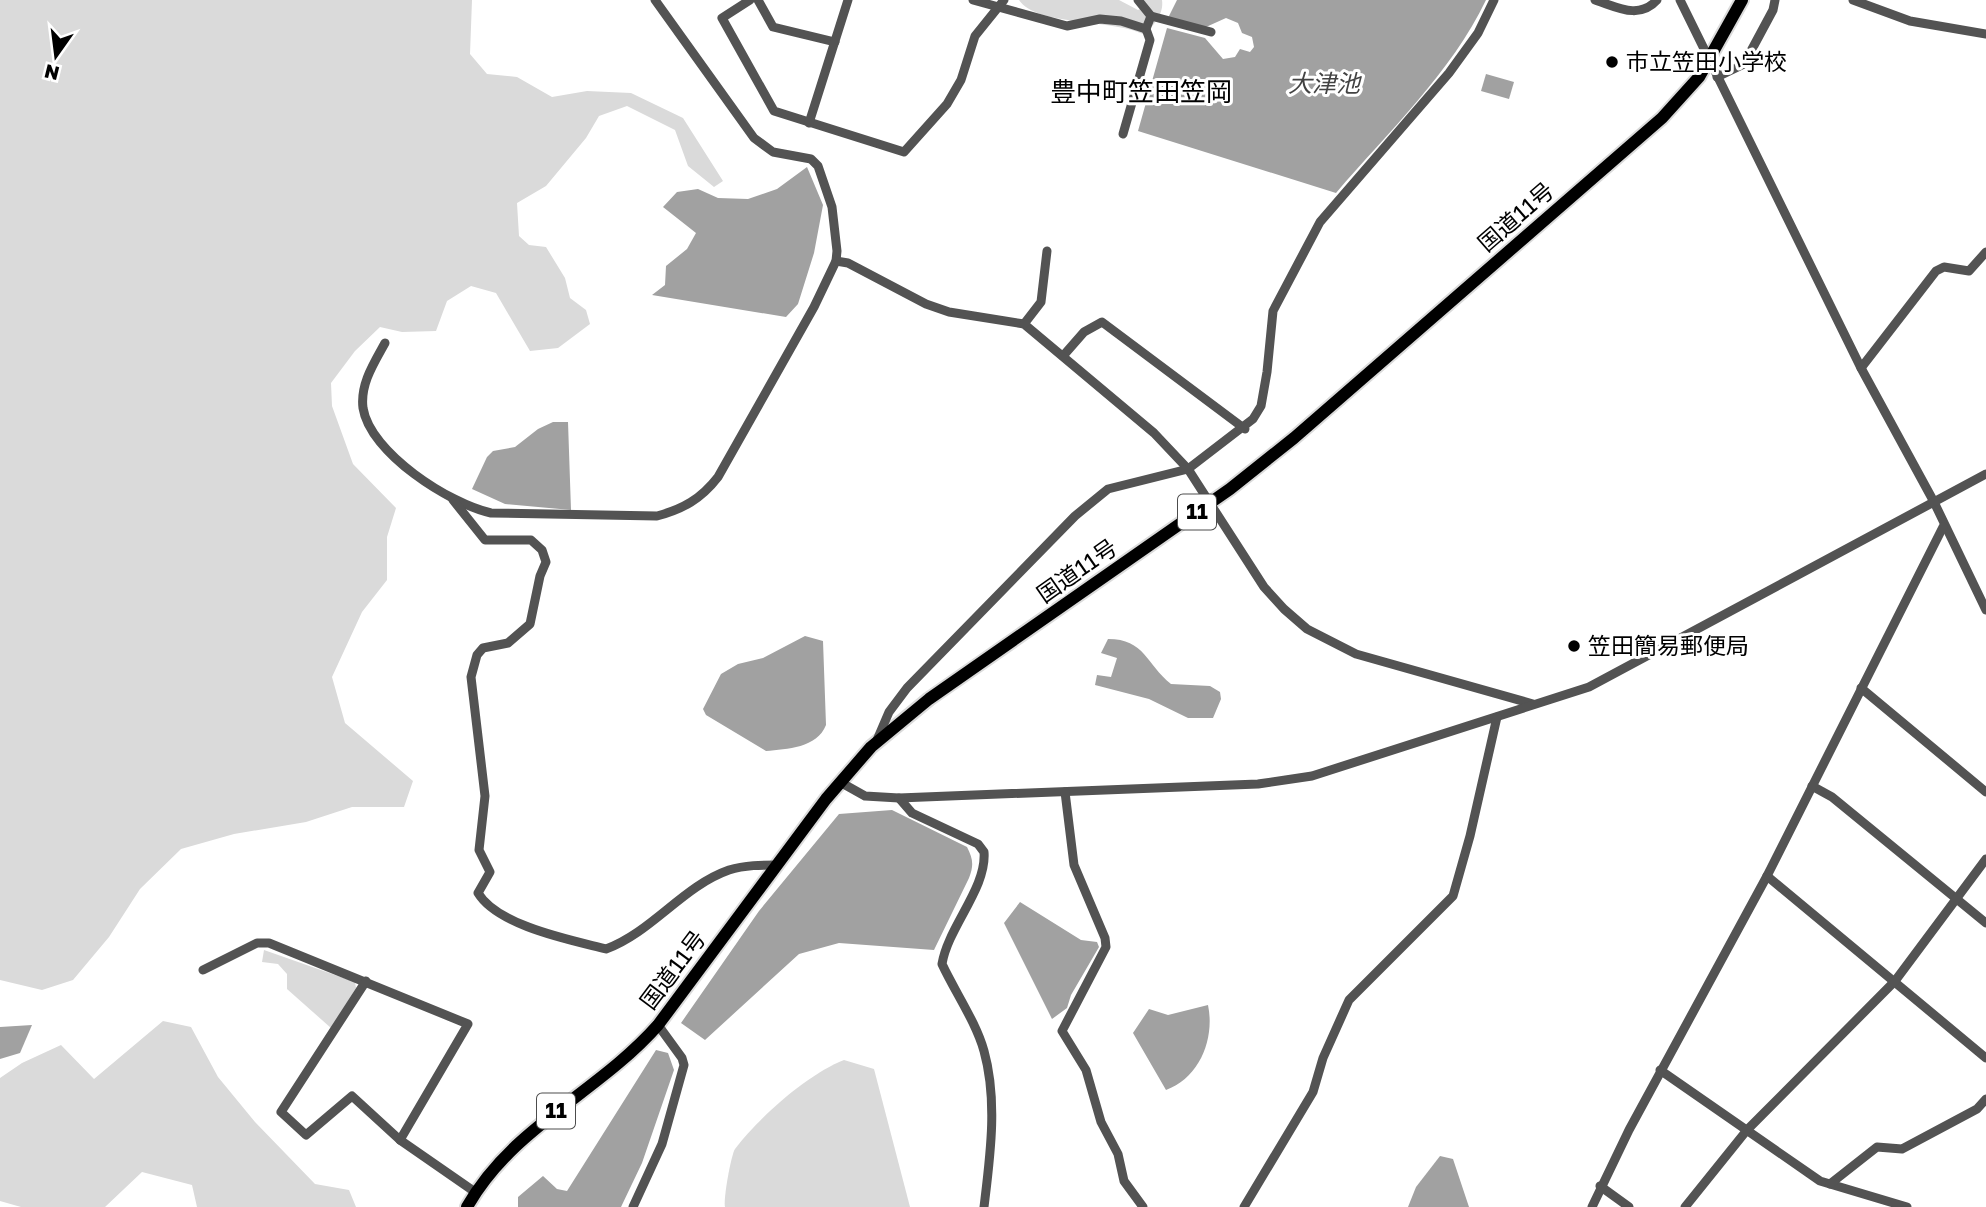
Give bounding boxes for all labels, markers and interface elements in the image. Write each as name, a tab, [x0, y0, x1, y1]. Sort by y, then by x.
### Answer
north arrow	[21, 21, 91, 91]
place label: 市立笠田小学校	[1626, 47, 1787, 75]
marker: 市立笠田小学校	[1604, 54, 1620, 70]
text: N	[42, 60, 62, 86]
water label: 大津池	[1288, 68, 1362, 97]
district label: 豊中町笠田笠岡	[1050, 76, 1232, 107]
street label: 国道11号	[1472, 176, 1559, 257]
road number: 11	[1178, 494, 1216, 530]
street label: 国道11号	[1031, 533, 1122, 608]
place label: 笠田簡易郵便局	[1588, 631, 1749, 659]
marker: 笠田簡易郵便局	[1566, 638, 1582, 654]
street label: 国道11号	[634, 925, 711, 1014]
road number: 11	[537, 1094, 575, 1128]

